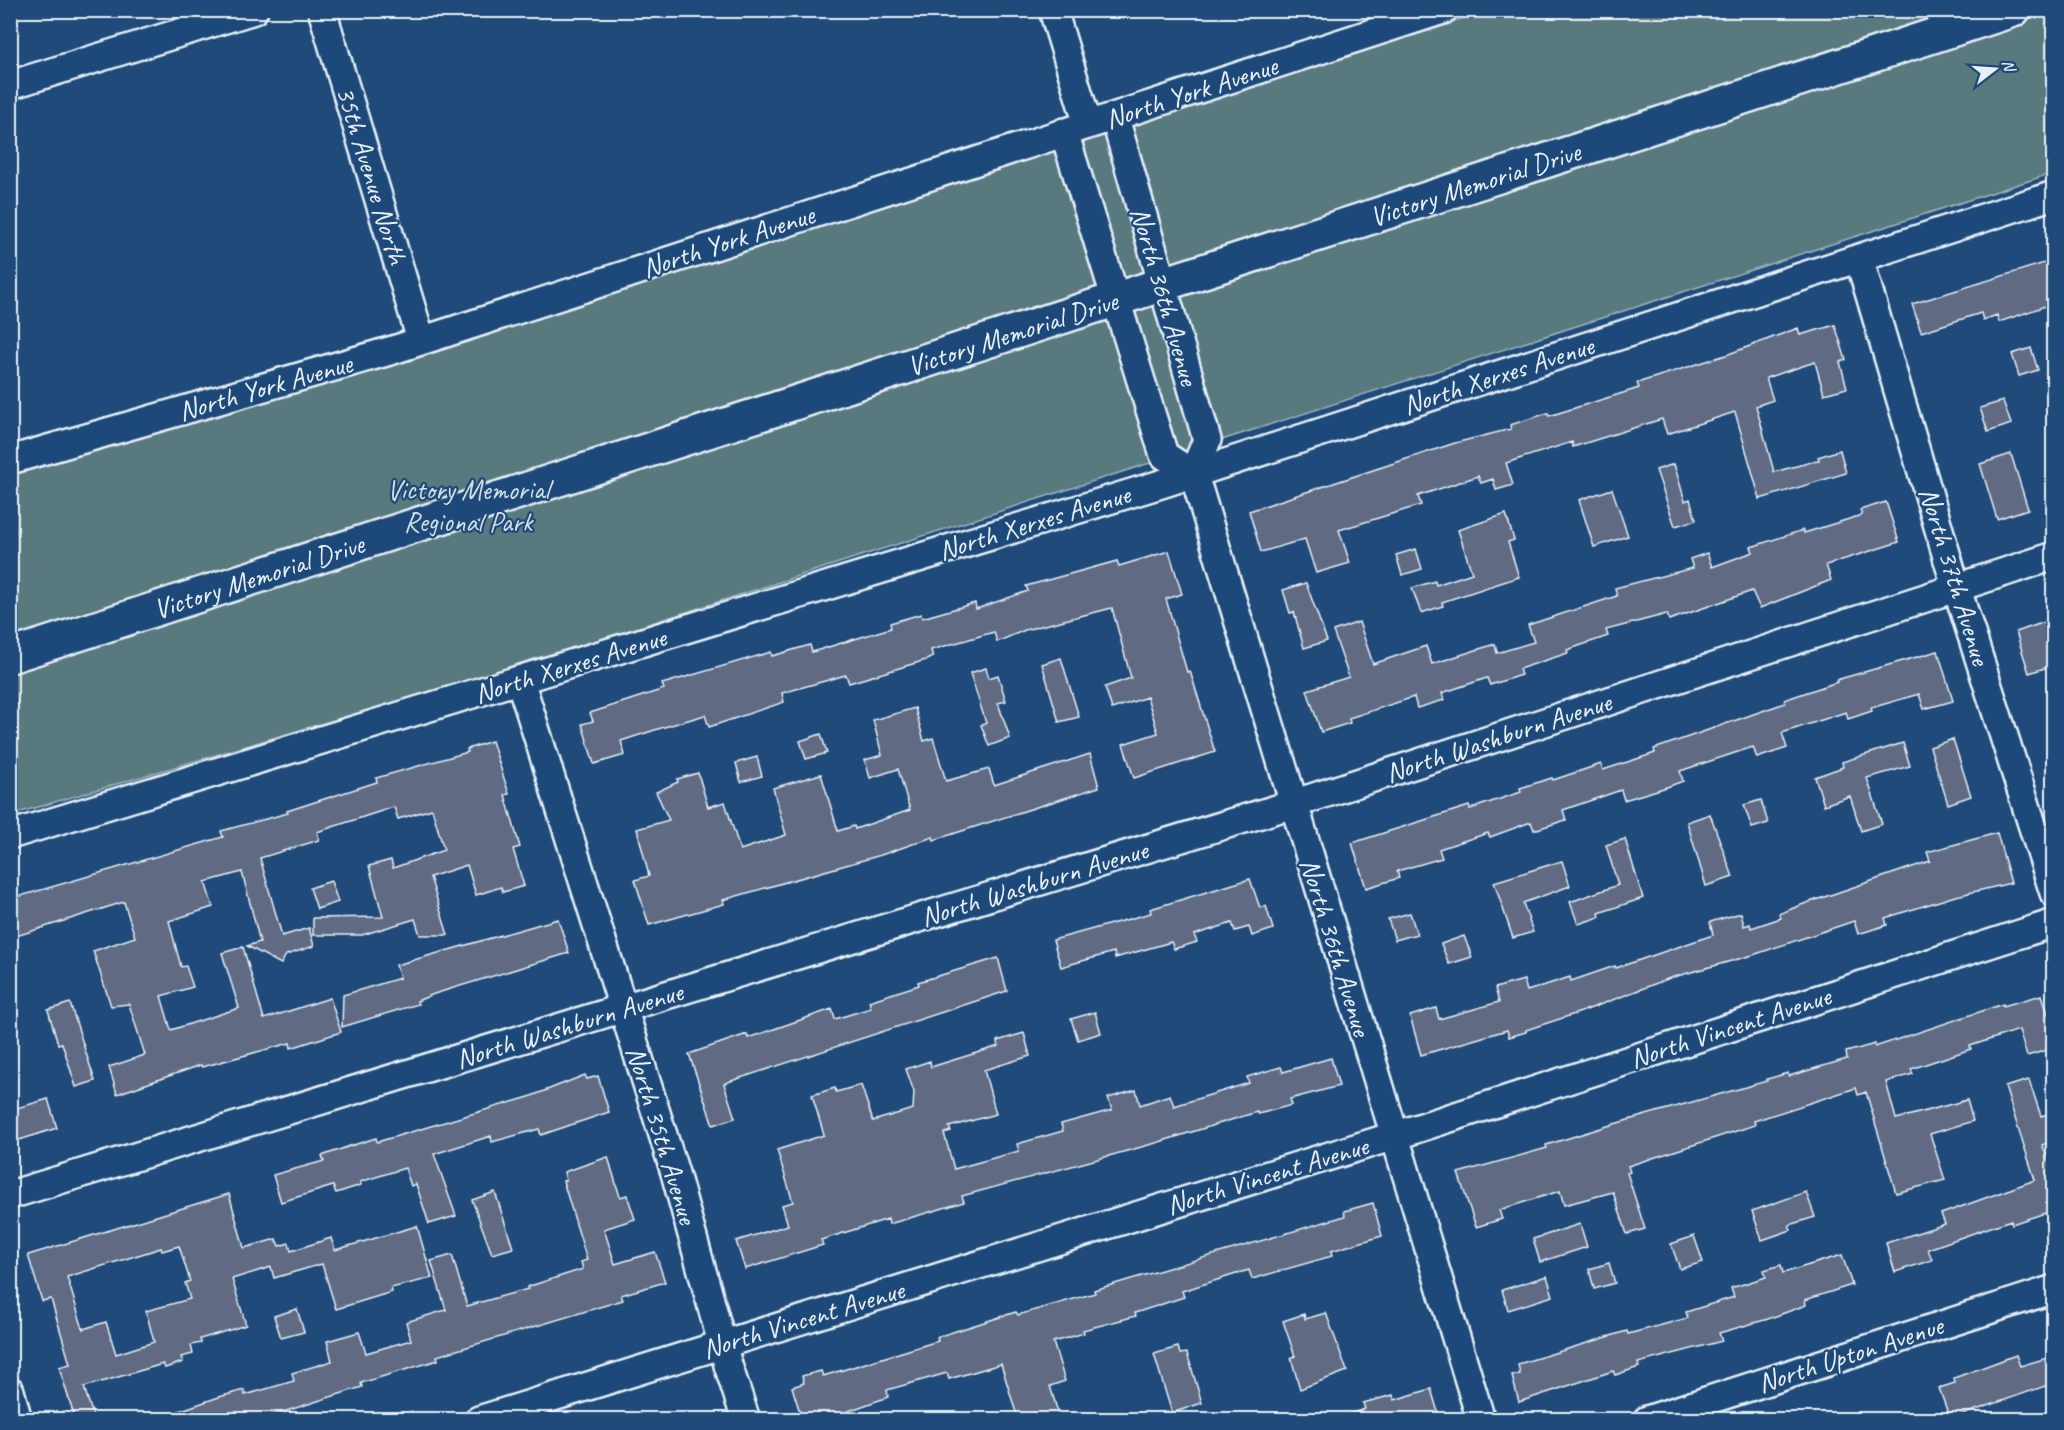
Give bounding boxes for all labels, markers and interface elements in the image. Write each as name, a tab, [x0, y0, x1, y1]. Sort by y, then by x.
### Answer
north arrow	[1965, 39, 2025, 99]
street label: North York Avenue	[1100, 47, 1283, 136]
text: N	[1997, 57, 2020, 76]
street label: 35th Avenue North	[328, 82, 416, 270]
street label: Victory Memorial Drive	[1365, 133, 1586, 234]
street label: North York Avenue	[637, 196, 820, 285]
street label: North 36th Avenue	[1123, 203, 1208, 391]
street label: Victory Memorial Drive	[903, 282, 1124, 383]
street label: North Xerxes Avenue	[1398, 327, 1600, 422]
street label: North York Avenue	[174, 345, 358, 429]
park label: Victory Memorial Regional Park	[387, 472, 554, 539]
street label: North Xerxes Avenue	[934, 476, 1136, 568]
street label: North 37th Avenue	[1911, 483, 1999, 671]
street label: Victory Memorial Drive	[149, 525, 370, 626]
street label: North Xerxes Avenue	[470, 619, 672, 711]
street label: North Washburn Avenue	[1381, 683, 1617, 790]
street label: North Washburn Avenue	[916, 831, 1154, 934]
street label: North 36th Avenue	[1292, 854, 1380, 1042]
street label: North Washburn Avenue	[451, 973, 689, 1076]
street label: North Vincent Avenue	[1625, 977, 1837, 1076]
street label: North 35th Avenue	[618, 1042, 706, 1230]
street label: North Vincent Avenue	[1162, 1127, 1374, 1222]
street label: North Vincent Avenue	[698, 1271, 910, 1366]
street label: North Upton Avenue	[1753, 1307, 1949, 1400]

